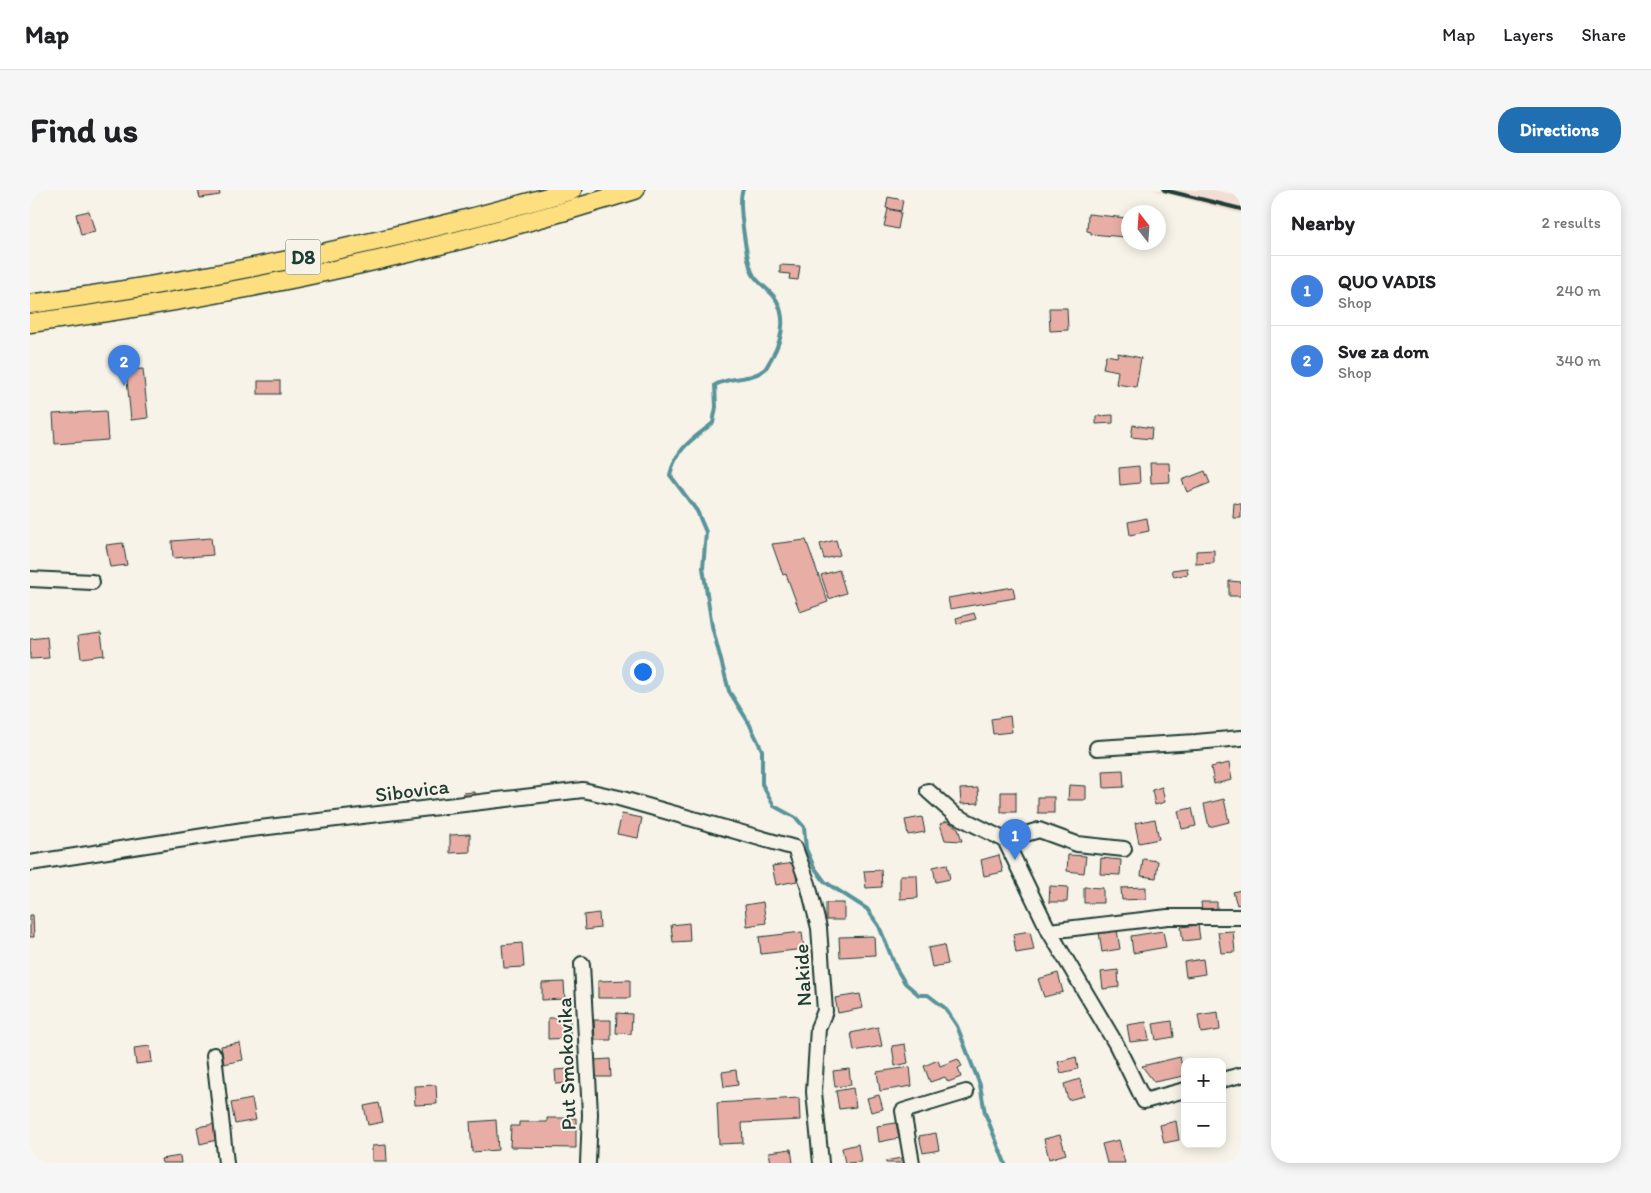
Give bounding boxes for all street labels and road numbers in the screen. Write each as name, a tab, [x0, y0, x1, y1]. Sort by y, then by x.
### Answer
road number: D8	[286, 240, 320, 274]
street label: Sibovica	[373, 773, 451, 807]
street label: Nakide	[788, 943, 816, 1007]
street label: Put Smokovika	[551, 997, 581, 1131]

